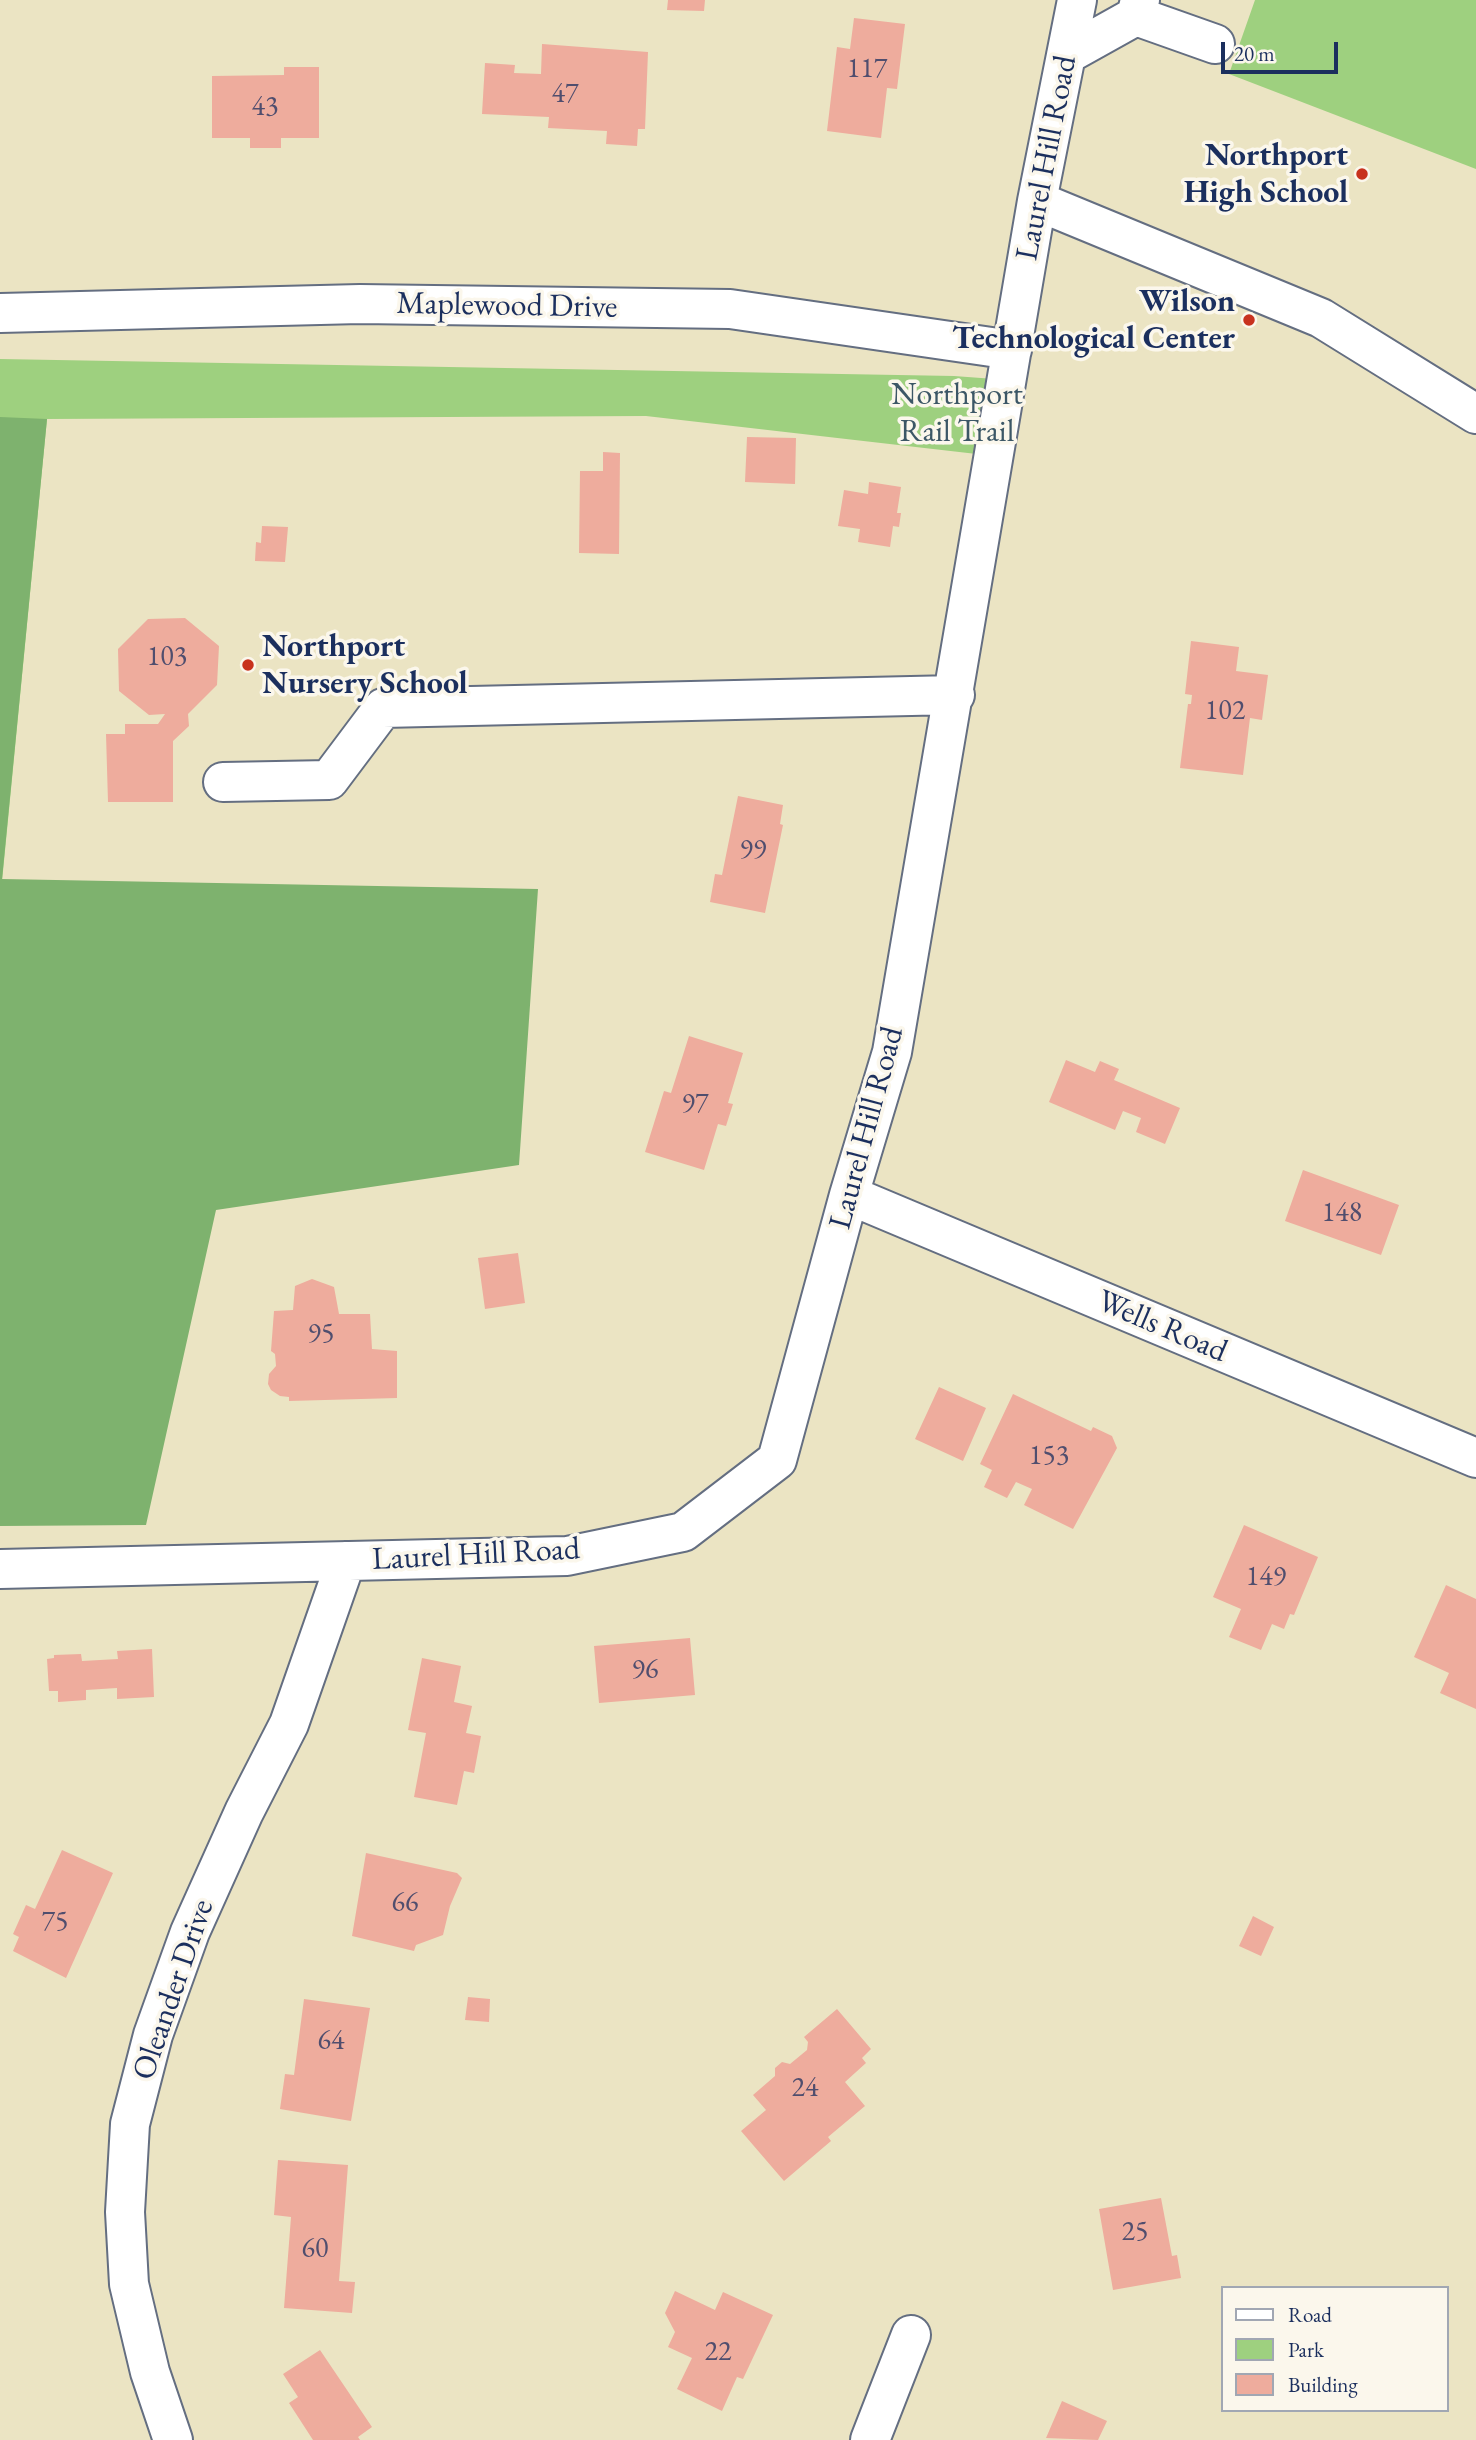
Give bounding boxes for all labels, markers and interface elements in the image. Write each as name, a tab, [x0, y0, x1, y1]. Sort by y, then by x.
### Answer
scale bar	[1224, 28, 1341, 72]
text: 20 m	[1234, 40, 1275, 67]
house number: 117	[847, 52, 887, 86]
street label: Laurel Hill Road	[1008, 52, 1086, 264]
house number: 47	[552, 77, 578, 111]
house number: 43	[252, 90, 278, 124]
place label: Northport High School	[1184, 137, 1348, 212]
marker: Northport High School	[1354, 166, 1370, 182]
place label: Wilson Technological Center	[952, 283, 1235, 358]
street label: Maplewood Drive	[396, 285, 618, 327]
marker: Wilson Technological Center	[1241, 312, 1257, 328]
park label: Northport Rail Trail	[891, 376, 1023, 451]
place label: Northport Nursery School	[262, 628, 468, 703]
house number: 103	[147, 640, 187, 674]
marker: Northport Nursery School	[240, 657, 256, 673]
house number: 102	[1205, 694, 1245, 728]
house number: 99	[740, 833, 766, 867]
street label: Laurel Hill Road	[822, 1023, 912, 1233]
house number: 97	[682, 1087, 708, 1121]
house number: 148	[1322, 1196, 1362, 1230]
street label: Wells Road	[1091, 1282, 1233, 1372]
house number: 95	[308, 1317, 334, 1351]
house number: 153	[1029, 1439, 1069, 1473]
street label: Laurel Hill Road	[371, 1530, 581, 1580]
house number: 149	[1246, 1560, 1286, 1594]
house number: 96	[632, 1653, 658, 1687]
house number: 66	[392, 1886, 418, 1920]
street label: Oleander Drive	[125, 1895, 223, 2085]
house number: 75	[42, 1905, 68, 1939]
house number: 64	[318, 2024, 344, 2058]
house number: 24	[792, 2071, 818, 2105]
house number: 25	[1122, 2215, 1148, 2249]
house number: 60	[302, 2232, 328, 2266]
legend	[1220, 2286, 1448, 2412]
text: Road	[1288, 2301, 1332, 2328]
house number: 22	[705, 2335, 731, 2369]
text: Park	[1288, 2336, 1324, 2363]
text: Building	[1288, 2371, 1358, 2398]

